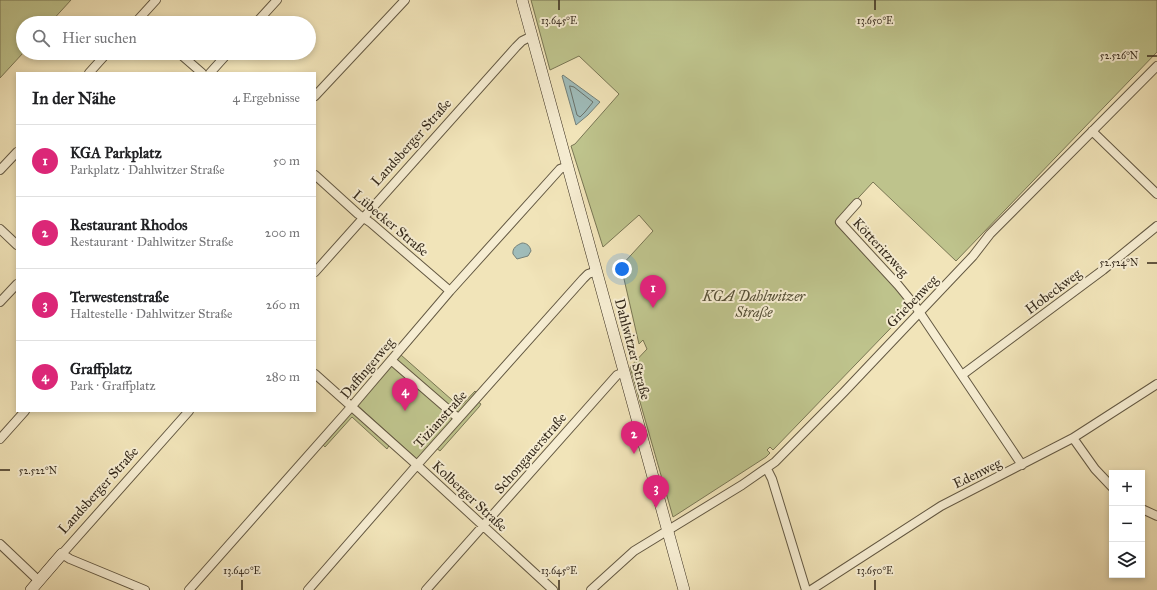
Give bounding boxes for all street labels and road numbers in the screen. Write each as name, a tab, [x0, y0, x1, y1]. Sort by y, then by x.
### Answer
street label: Landsberger Straße	[368, 95, 455, 190]
street label: Lübecker Straße	[349, 187, 432, 260]
street label: Kötteritzweg	[849, 214, 913, 281]
street label: Hobeckweg	[1022, 265, 1085, 318]
street label: Griebenweg	[883, 271, 942, 331]
street label: Dahlwitzer Straße	[611, 297, 654, 402]
street label: Daffingerweg	[337, 334, 398, 402]
street label: Tizianstraße	[410, 387, 471, 452]
street label: Schongauerstraße	[491, 409, 570, 497]
street label: Landsberger Straße	[55, 443, 142, 538]
street label: Edenweg	[950, 454, 1005, 492]
street label: Kolberger Straße	[429, 457, 511, 536]

